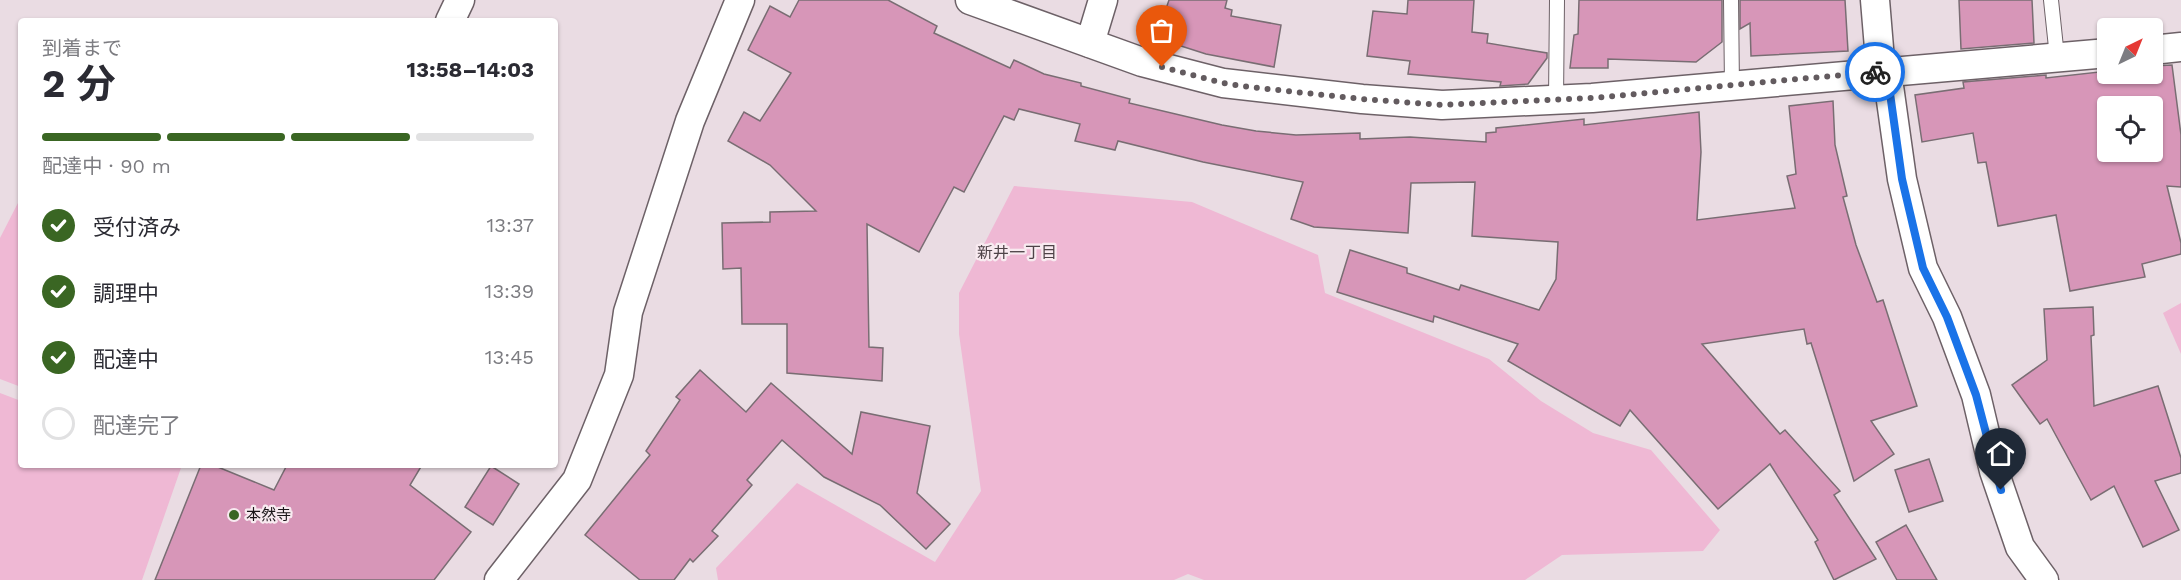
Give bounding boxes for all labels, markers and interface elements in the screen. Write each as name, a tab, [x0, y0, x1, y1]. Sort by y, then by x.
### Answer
pin	[1136, 5, 1187, 67]
icon: bag	[1145, 14, 1178, 47]
north arrow	[2097, 18, 2163, 84]
map controls	[2097, 18, 2163, 162]
text: 到着まで	[42, 36, 122, 60]
courier	[1845, 42, 1905, 102]
icon: bike	[1859, 56, 1892, 89]
text: 13:58–14:03	[406, 57, 534, 82]
text: 2 分	[42, 61, 115, 106]
button: locate	[2097, 96, 2163, 162]
text: 配達中 · 90 m	[42, 154, 171, 178]
icon: check	[42, 209, 75, 242]
text: 13:37	[487, 213, 534, 237]
text: 受付済み	[93, 215, 181, 240]
district label: 新井一丁目	[977, 243, 1057, 262]
icon: check	[42, 275, 75, 308]
text: 13:39	[485, 279, 534, 303]
text: 調理中	[93, 281, 159, 306]
icon: check	[42, 341, 75, 374]
text: 13:45	[485, 345, 534, 369]
text: 配達中	[93, 347, 159, 372]
text: 配達完了	[93, 413, 181, 438]
pin	[1975, 428, 2026, 490]
icon: home	[1984, 437, 2017, 470]
place label: 本然寺	[246, 506, 291, 524]
marker: 本然寺	[227, 508, 241, 522]

